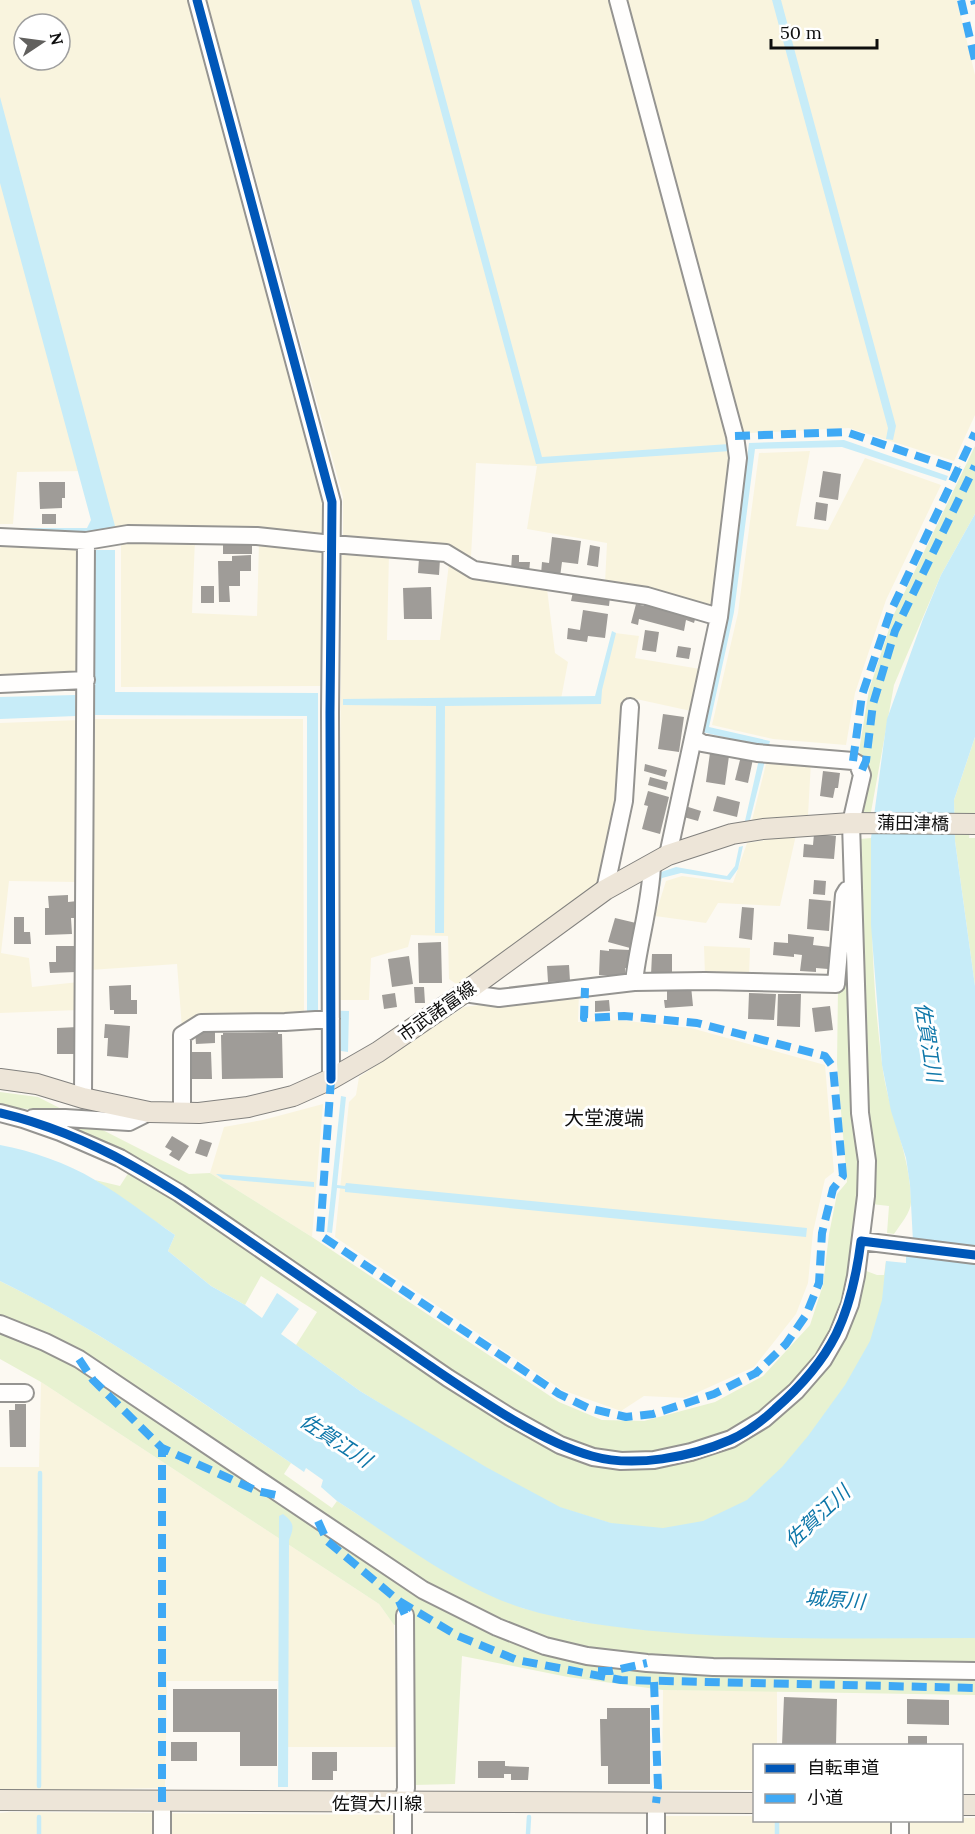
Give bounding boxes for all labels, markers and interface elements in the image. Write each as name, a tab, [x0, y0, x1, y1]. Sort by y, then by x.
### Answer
north arrow	[12, 12, 72, 72]
scale bar	[771, 12, 878, 50]
text: 50 m	[780, 21, 822, 44]
text: N	[45, 30, 68, 47]
street label: 蒲田津橋	[877, 811, 949, 835]
street label: 市武諸富線	[394, 976, 480, 1046]
water label: 佐賀江川	[910, 1001, 948, 1085]
district label: 大堂渡端	[564, 1105, 644, 1130]
water label: 佐賀江川	[296, 1408, 378, 1473]
water label: 佐賀江川	[779, 1478, 856, 1552]
water label: 城原川	[804, 1584, 868, 1614]
legend	[753, 1744, 963, 1822]
text: 自転車道	[807, 1756, 879, 1779]
text: 小道	[807, 1786, 843, 1809]
street label: 佐賀大川線	[332, 1792, 422, 1815]

